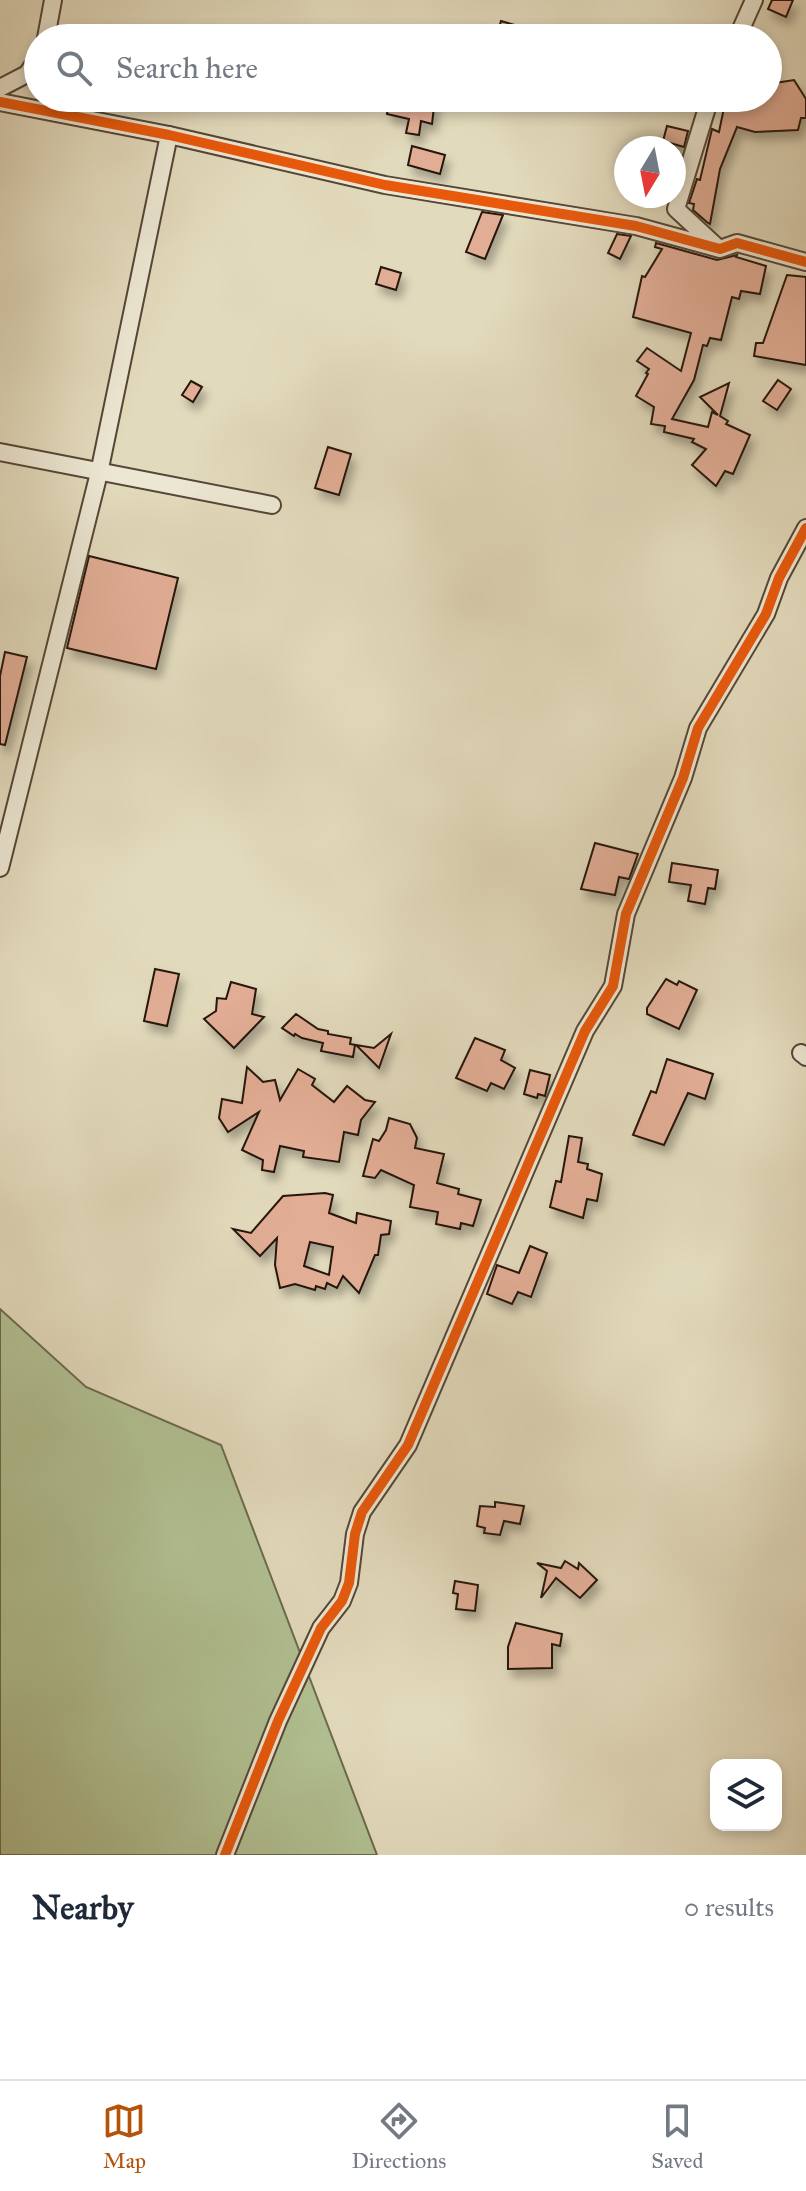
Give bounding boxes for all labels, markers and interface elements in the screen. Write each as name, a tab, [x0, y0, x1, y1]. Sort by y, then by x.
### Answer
search box	[24, 24, 782, 112]
icon: search	[52, 46, 96, 90]
text: Search here	[116, 50, 258, 86]
north arrow	[614, 136, 686, 208]
map controls	[710, 1759, 782, 1831]
button: layers	[710, 1759, 782, 1831]
text: Nearby	[32, 1887, 134, 1928]
text: 0 results	[684, 1891, 774, 1923]
tab: Map	[102, 2099, 146, 2174]
tab: Directions	[351, 2099, 446, 2174]
tab: Saved	[651, 2099, 703, 2174]

